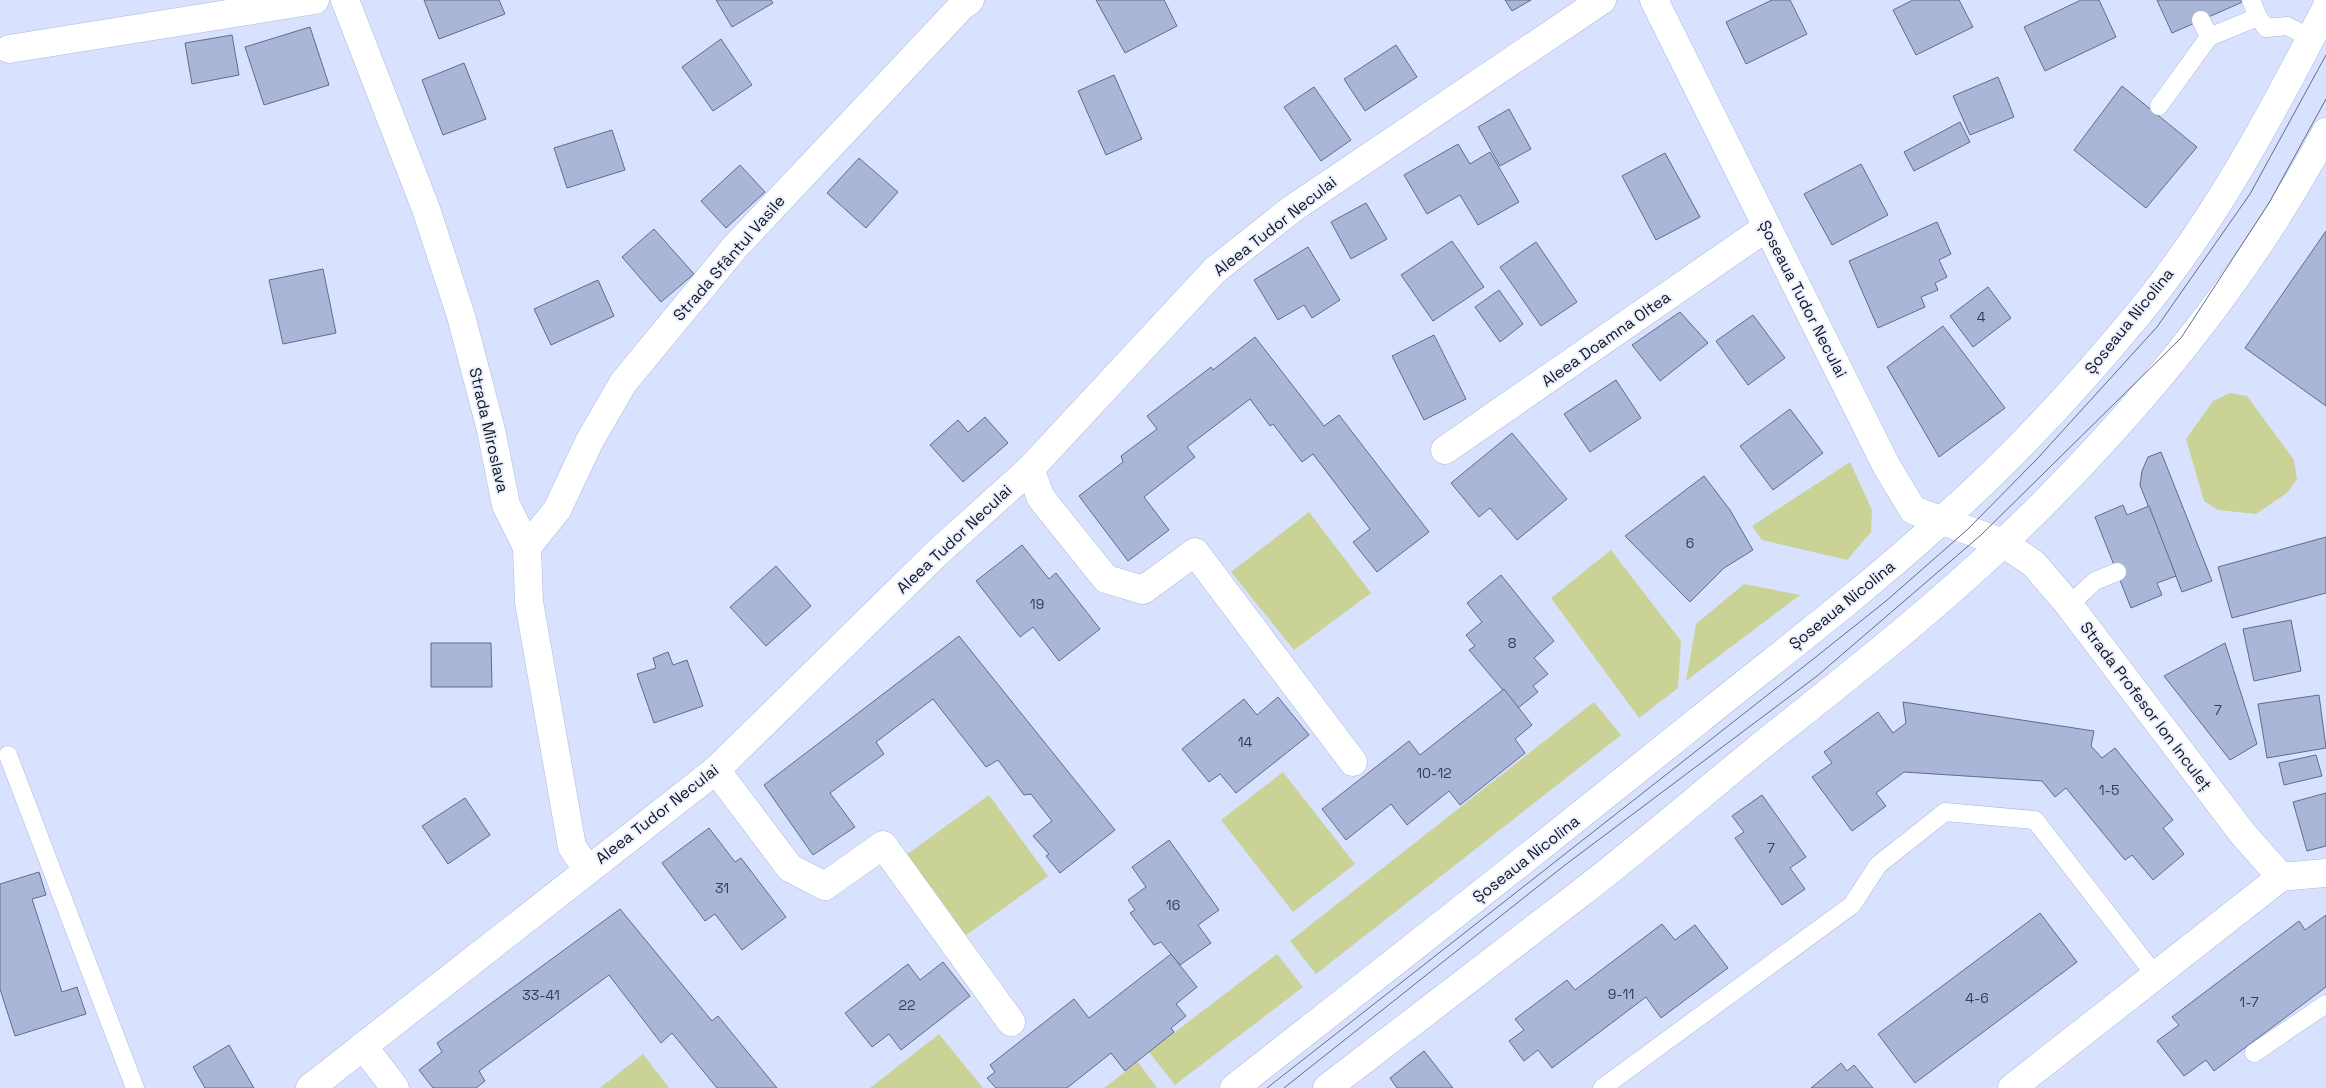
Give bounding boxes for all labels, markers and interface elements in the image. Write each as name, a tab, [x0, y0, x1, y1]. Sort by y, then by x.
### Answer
street label: Aleea Tudor Neculai	[1209, 171, 1341, 281]
street label: Strada Sfântul Vasile	[669, 191, 789, 325]
street label: Șoseaua Tudor Neculai	[1754, 217, 1852, 381]
street label: Șoseaua Nicolina	[2080, 264, 2178, 378]
street label: Aleea Doamna Oltea	[1537, 286, 1675, 392]
house number: 4	[1977, 308, 1986, 326]
street label: Strada Miroslava	[464, 365, 514, 495]
street label: Aleea Tudor Neculai	[892, 480, 1016, 598]
house number: 6	[1686, 534, 1694, 552]
street label: Șoseaua Nicolina	[1785, 556, 1899, 654]
house number: 19	[1030, 595, 1044, 613]
street label: Strada Profesor Ion Inculeț	[2076, 617, 2216, 795]
house number: 8	[1508, 634, 1517, 652]
house number: 7	[2214, 701, 2222, 719]
house number: 14	[1238, 733, 1253, 751]
street label: Aleea Tudor Neculai	[591, 759, 723, 869]
house number: 10-12	[1416, 764, 1452, 782]
house number: 1-5	[2099, 781, 2119, 799]
street label: Șoseaua Nicolina	[1468, 811, 1584, 907]
house number: 7	[1767, 839, 1775, 857]
house number: 31	[715, 879, 729, 897]
house number: 16	[1166, 896, 1180, 914]
house number: 9-11	[1608, 985, 1634, 1003]
house number: 33-41	[522, 986, 560, 1004]
house number: 4-6	[1965, 989, 1989, 1007]
house number: 1-7	[2239, 993, 2259, 1011]
house number: 22	[899, 996, 915, 1014]

